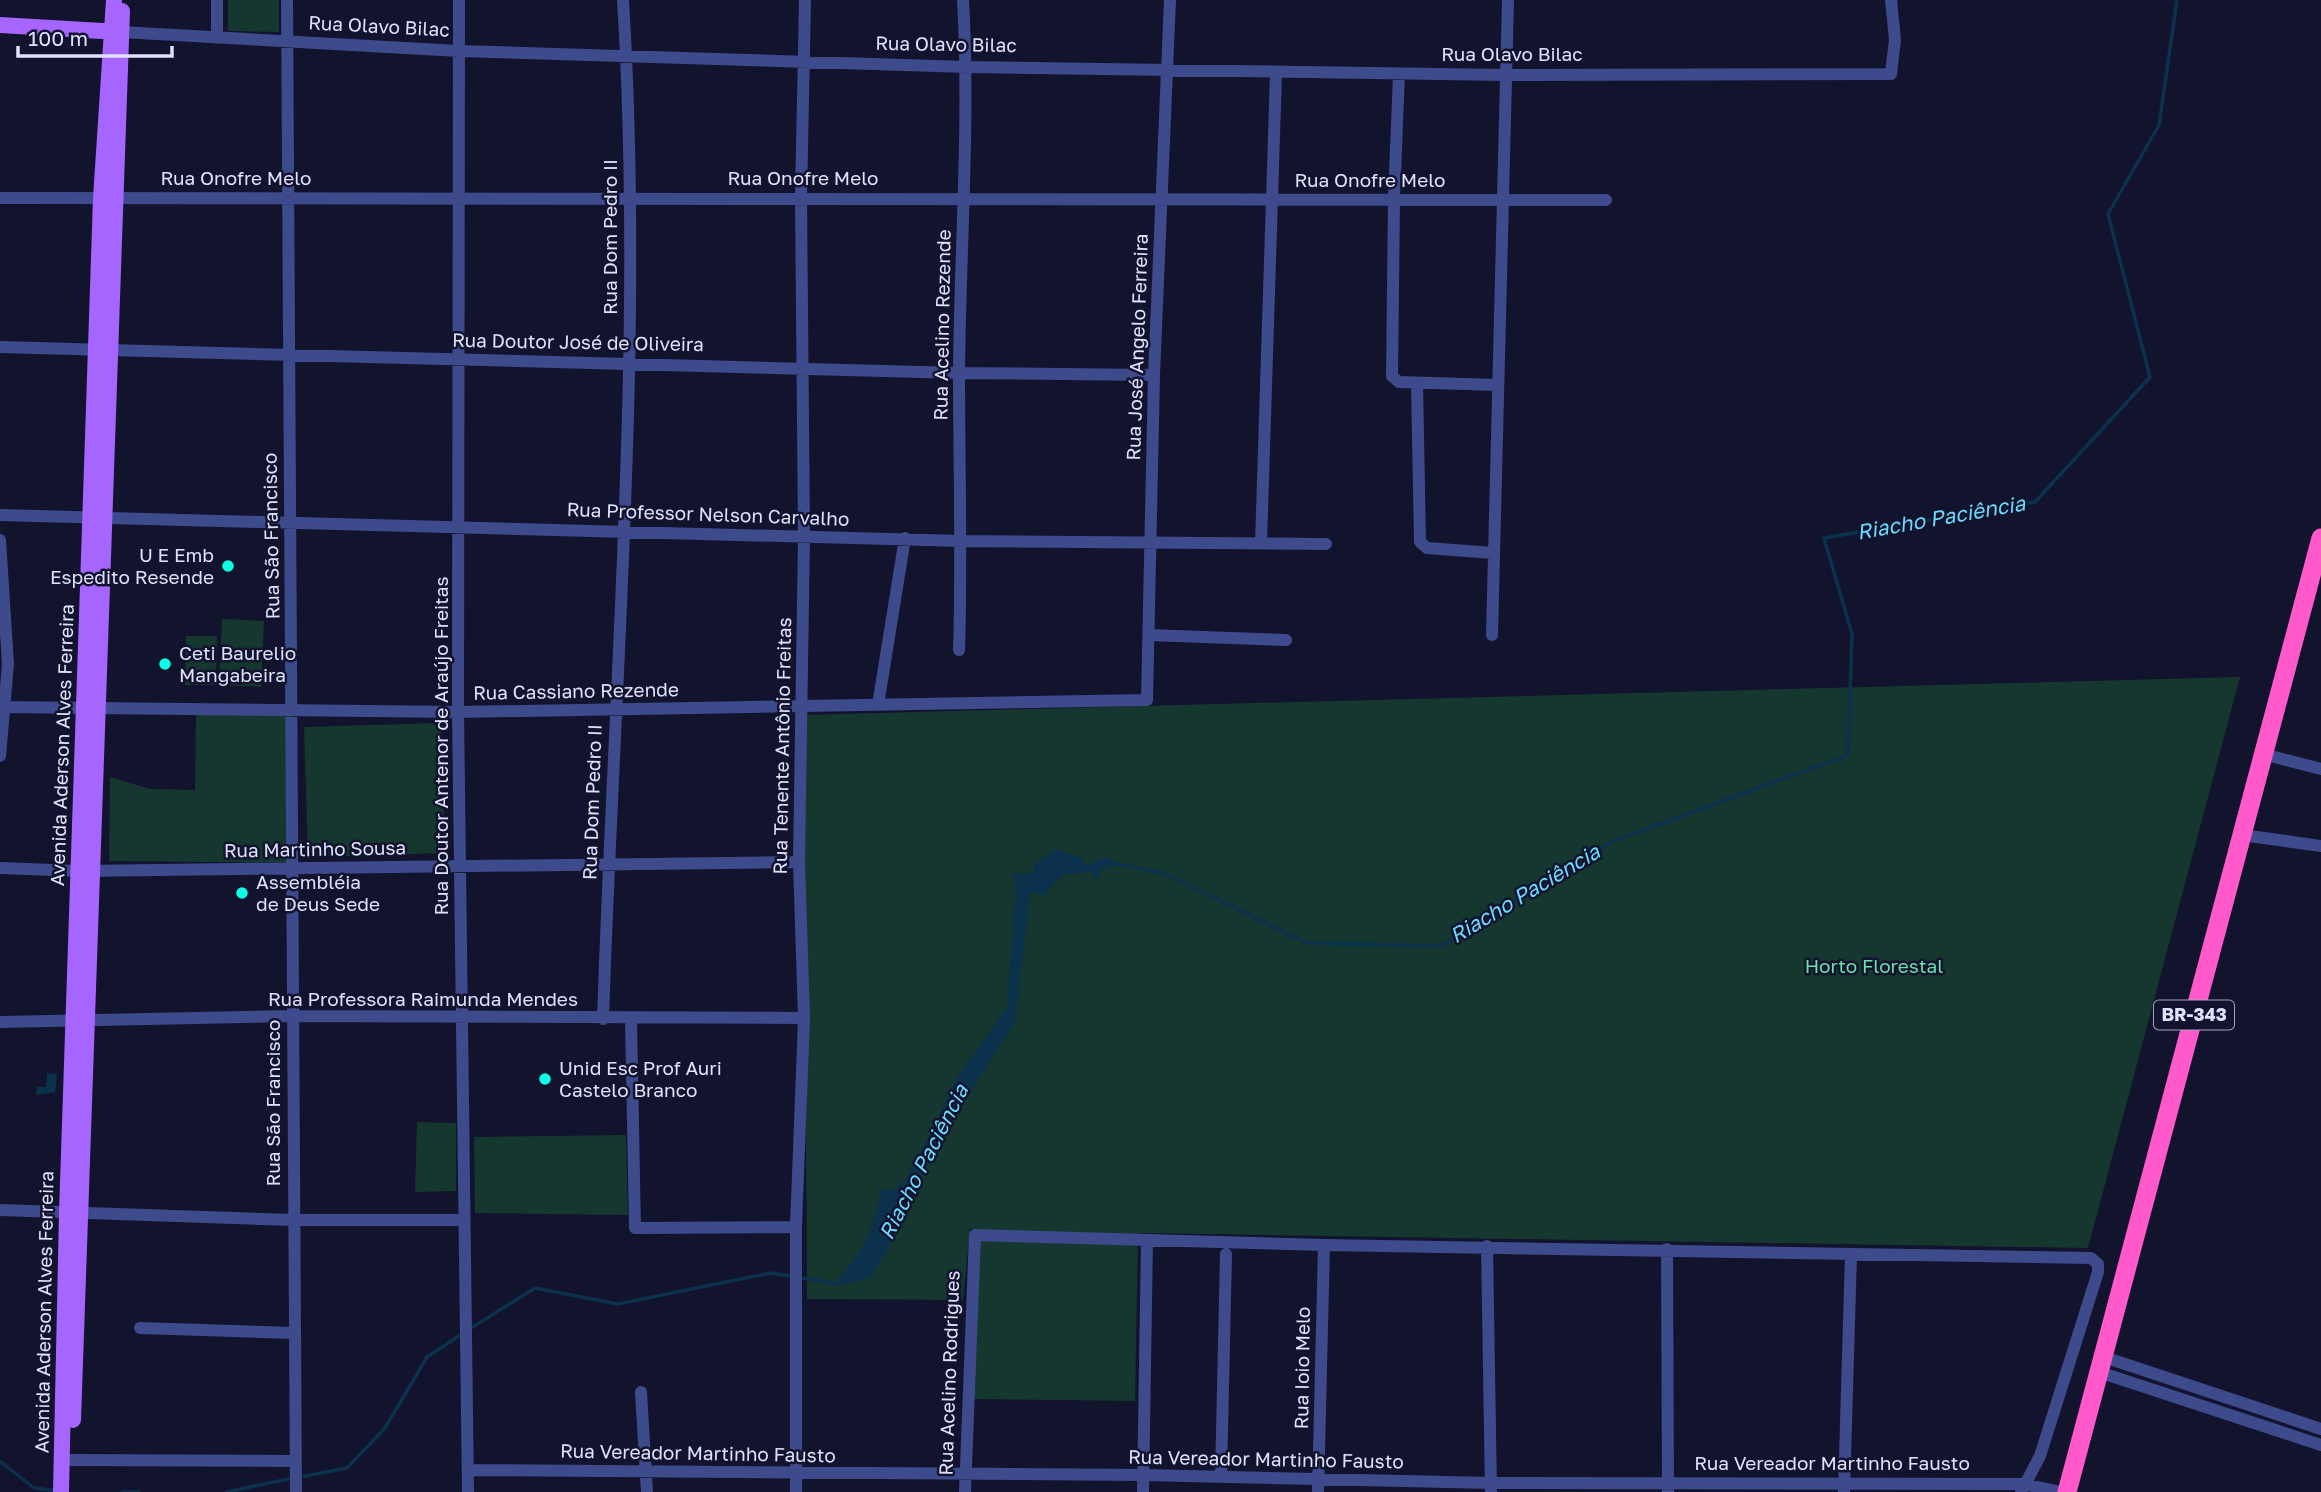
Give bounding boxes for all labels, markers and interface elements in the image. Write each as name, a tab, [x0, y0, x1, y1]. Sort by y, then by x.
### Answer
street label: Rua Olavo Bilac	[308, 10, 450, 41]
scale bar	[18, 14, 172, 58]
text: 100 m	[28, 25, 88, 51]
street label: Rua Olavo Bilac	[875, 31, 1017, 56]
street label: Rua Olavo Bilac	[1441, 42, 1583, 65]
street label: Rua Dom Pedro II	[598, 159, 621, 315]
street label: Rua Onofre Melo	[160, 166, 312, 189]
street label: Rua Onofre Melo	[727, 166, 879, 189]
street label: Rua Onofre Melo	[1294, 168, 1446, 191]
street label: Rua Acelino Rezende	[928, 229, 955, 421]
street label: Rua José Angelo Ferreira	[1121, 233, 1152, 461]
street label: Rua Doutor José de Oliveira	[452, 328, 704, 355]
street label: Rua São Francisco	[258, 452, 283, 620]
water label: Riacho Paciência	[1855, 489, 2028, 545]
street label: Rua Professor Nelson Carvalho	[566, 497, 850, 530]
place label: U E Emb Espedito Resende	[50, 543, 214, 588]
marker: U E Emb Espedito Resende	[220, 558, 236, 574]
street label: Rua Doutor Antenor de Araújo Freitas	[429, 577, 452, 915]
street label: Avenida Aderson Alves Ferreira	[45, 603, 78, 886]
street label: Rua Tenente Antônio Freitas	[768, 617, 795, 875]
place label: Ceti Baurelio Mangabeira	[179, 641, 296, 686]
marker: Ceti Baurelio Mangabeira	[157, 656, 173, 672]
street label: Rua Cassiano Rezende	[473, 677, 679, 704]
street label: Rua Dom Pedro II	[577, 724, 606, 880]
street label: Rua Martinho Sousa	[224, 835, 406, 862]
water label: Riacho Paciência	[1445, 838, 1605, 948]
place label: Assembléia de Deus Sede	[256, 870, 380, 915]
marker: Assembléia de Deus Sede	[234, 885, 250, 901]
park label: Horto Florestal	[1805, 954, 1943, 977]
street label: Rua Professora Raimunda Mendes	[268, 987, 578, 1010]
road number: BR-343	[2154, 1000, 2234, 1030]
street label: Rua São Francisco	[261, 1020, 284, 1186]
place label: Unid Esc Prof Auri Castelo Branco	[559, 1056, 722, 1101]
marker: Unid Esc Prof Auri Castelo Branco	[537, 1071, 553, 1087]
water label: Riacho Paciência	[873, 1079, 974, 1243]
street label: Avenida Aderson Alves Ferreira	[30, 1171, 57, 1453]
street label: Rua Acelino Rodrigues	[933, 1270, 964, 1476]
street label: Rua Ioio Melo	[1289, 1306, 1314, 1430]
street label: Rua Vereador Martinho Fausto	[560, 1439, 836, 1466]
street label: Rua Vereador Martinho Fausto	[1128, 1445, 1404, 1472]
street label: Rua Vereador Martinho Fausto	[1694, 1451, 1970, 1474]

